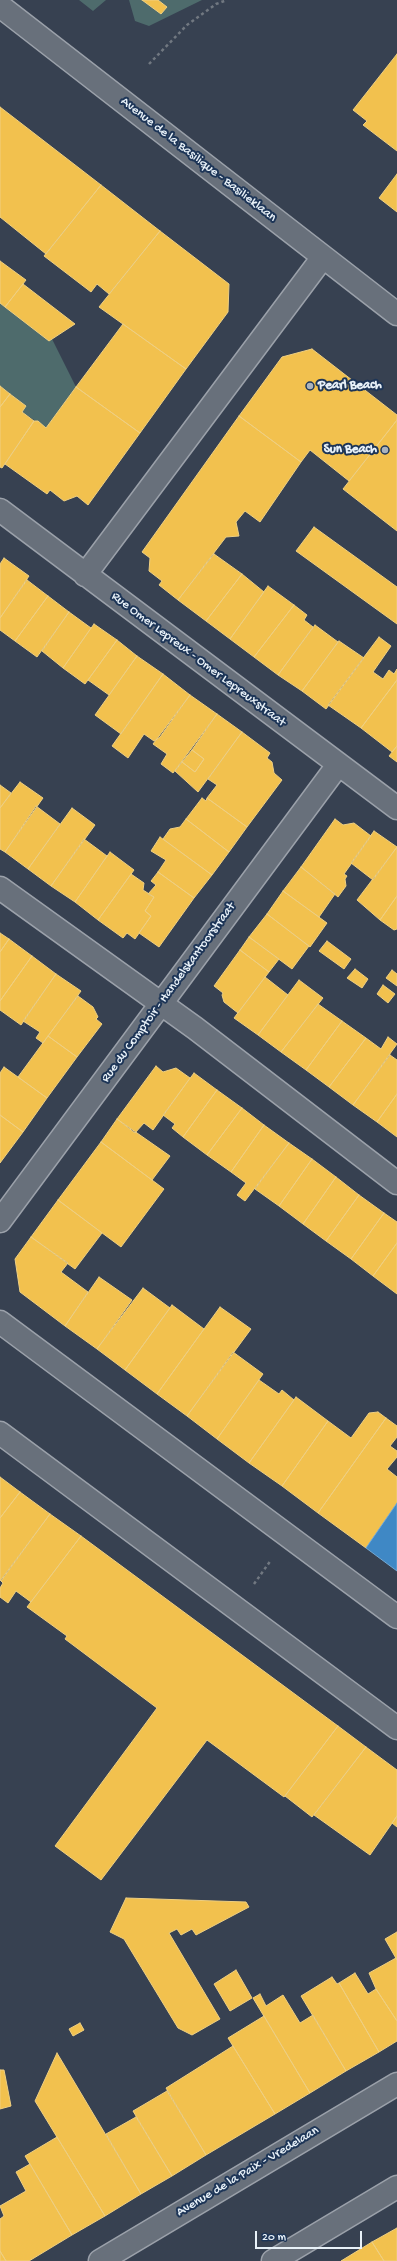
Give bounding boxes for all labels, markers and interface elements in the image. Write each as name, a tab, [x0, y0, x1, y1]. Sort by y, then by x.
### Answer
street label: Avenue de la Basilique - Basilieklaan	[117, 94, 279, 226]
place label: Pearl Beach	[318, 378, 382, 394]
marker: Pearl Beach	[305, 381, 315, 391]
place label: Sun Beach	[324, 442, 377, 458]
marker: Sun Beach	[380, 445, 390, 455]
street label: Rue Omer Lepreux - Omer Lepreuxstraat	[108, 589, 288, 731]
street label: Rue du Comptoir - Handelskantoorstraat	[98, 900, 240, 1086]
street label: Avenue de la Paix - Vredelaan	[174, 2123, 322, 2221]
scale bar	[257, 2223, 364, 2249]
text: 20 m	[262, 2231, 286, 2245]

